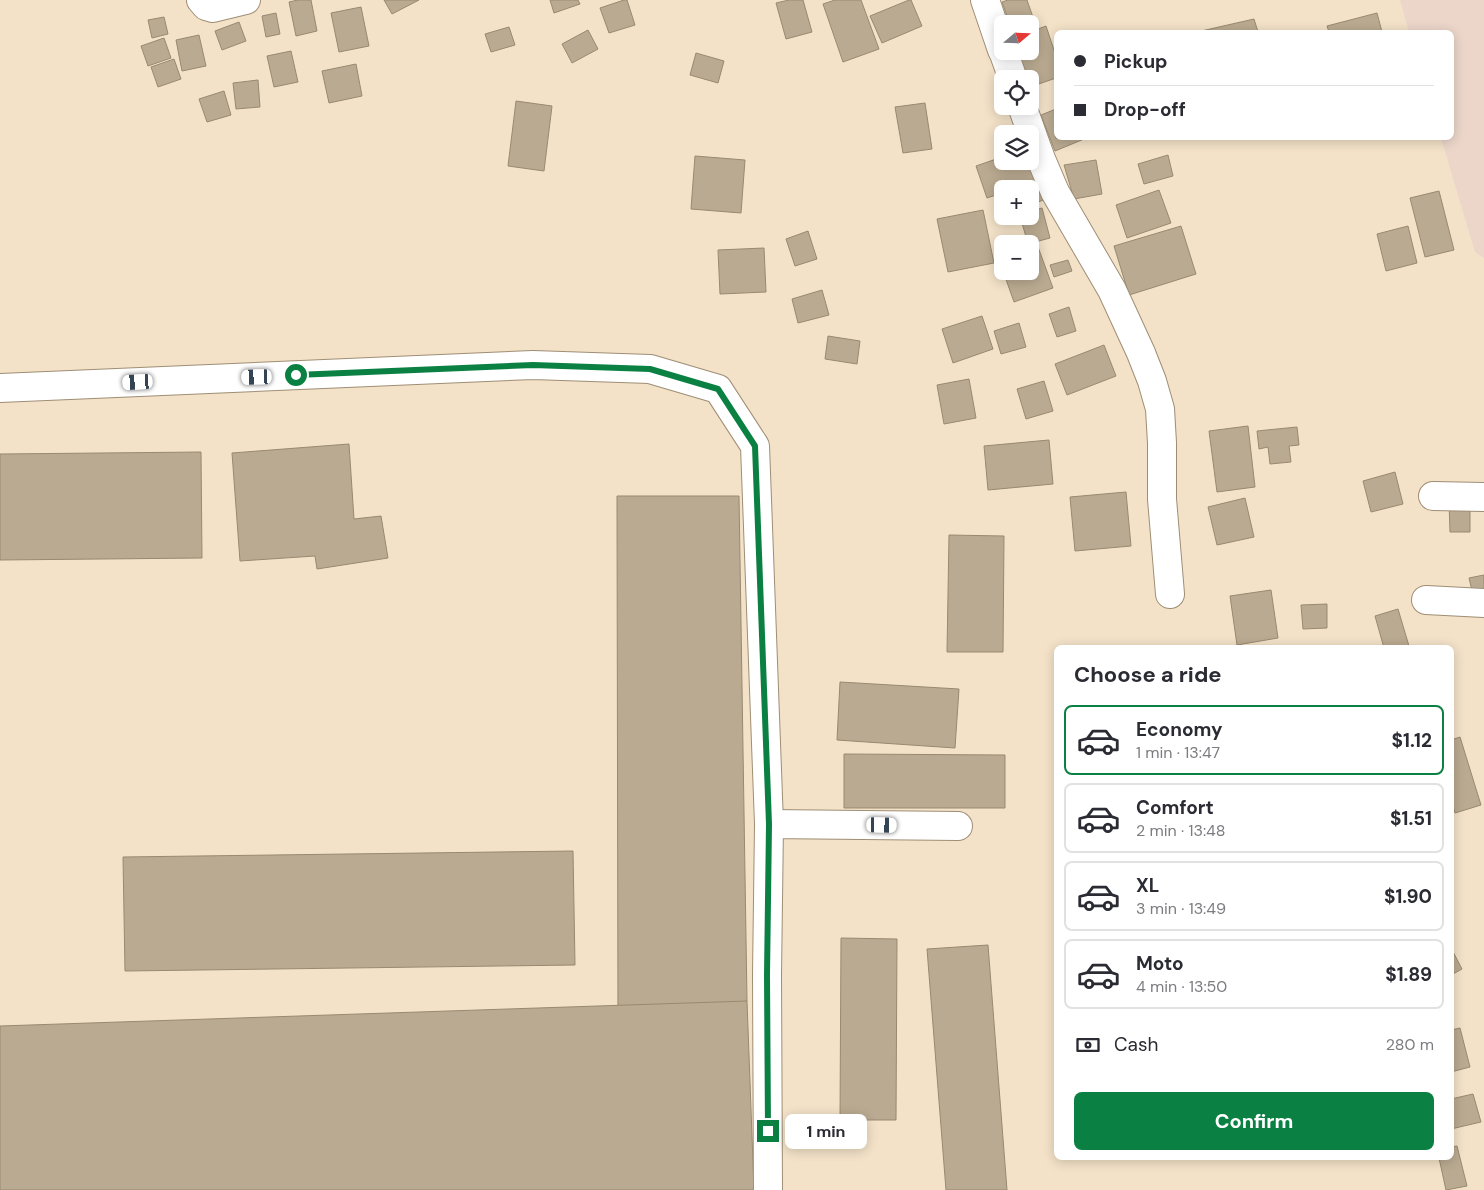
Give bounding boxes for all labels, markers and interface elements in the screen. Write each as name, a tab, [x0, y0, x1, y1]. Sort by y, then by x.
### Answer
north arrow	[994, 15, 1039, 60]
map controls	[994, 15, 1039, 280]
text: Pickup	[1104, 49, 1168, 74]
button: locate	[994, 70, 1039, 115]
text: Drop-off	[1104, 97, 1186, 122]
button: layers	[994, 125, 1039, 170]
button: +	[994, 180, 1039, 225]
button: −	[994, 235, 1039, 280]
route start	[285, 364, 307, 386]
car	[241, 369, 272, 385]
car	[122, 374, 153, 390]
text: Choose a ride	[1074, 660, 1222, 689]
text: Economy	[1136, 717, 1223, 742]
icon: car	[1076, 718, 1121, 763]
text: $1.12	[1392, 728, 1432, 753]
text: 1 min · 13:47	[1136, 742, 1220, 763]
text: Comfort	[1136, 795, 1214, 820]
icon: car	[1076, 796, 1121, 841]
text: $1.51	[1390, 806, 1432, 831]
car	[866, 817, 897, 833]
text: 2 min · 13:48	[1136, 820, 1226, 841]
text: XL	[1136, 873, 1159, 898]
icon: car	[1076, 874, 1121, 919]
text: $1.90	[1384, 884, 1432, 909]
text: 3 min · 13:49	[1136, 898, 1226, 919]
text: Moto	[1136, 951, 1184, 976]
icon: car	[1076, 952, 1121, 997]
text: $1.89	[1385, 962, 1432, 987]
text: 4 min · 13:50	[1136, 976, 1227, 997]
icon: cash	[1074, 1031, 1102, 1059]
text: Cash	[1114, 1032, 1158, 1057]
text: 280 m	[1386, 1034, 1434, 1055]
button: Confirm	[1074, 1092, 1434, 1150]
callout: 1 min	[786, 1114, 868, 1148]
route end	[757, 1120, 779, 1142]
text: 1 min	[807, 1121, 845, 1142]

